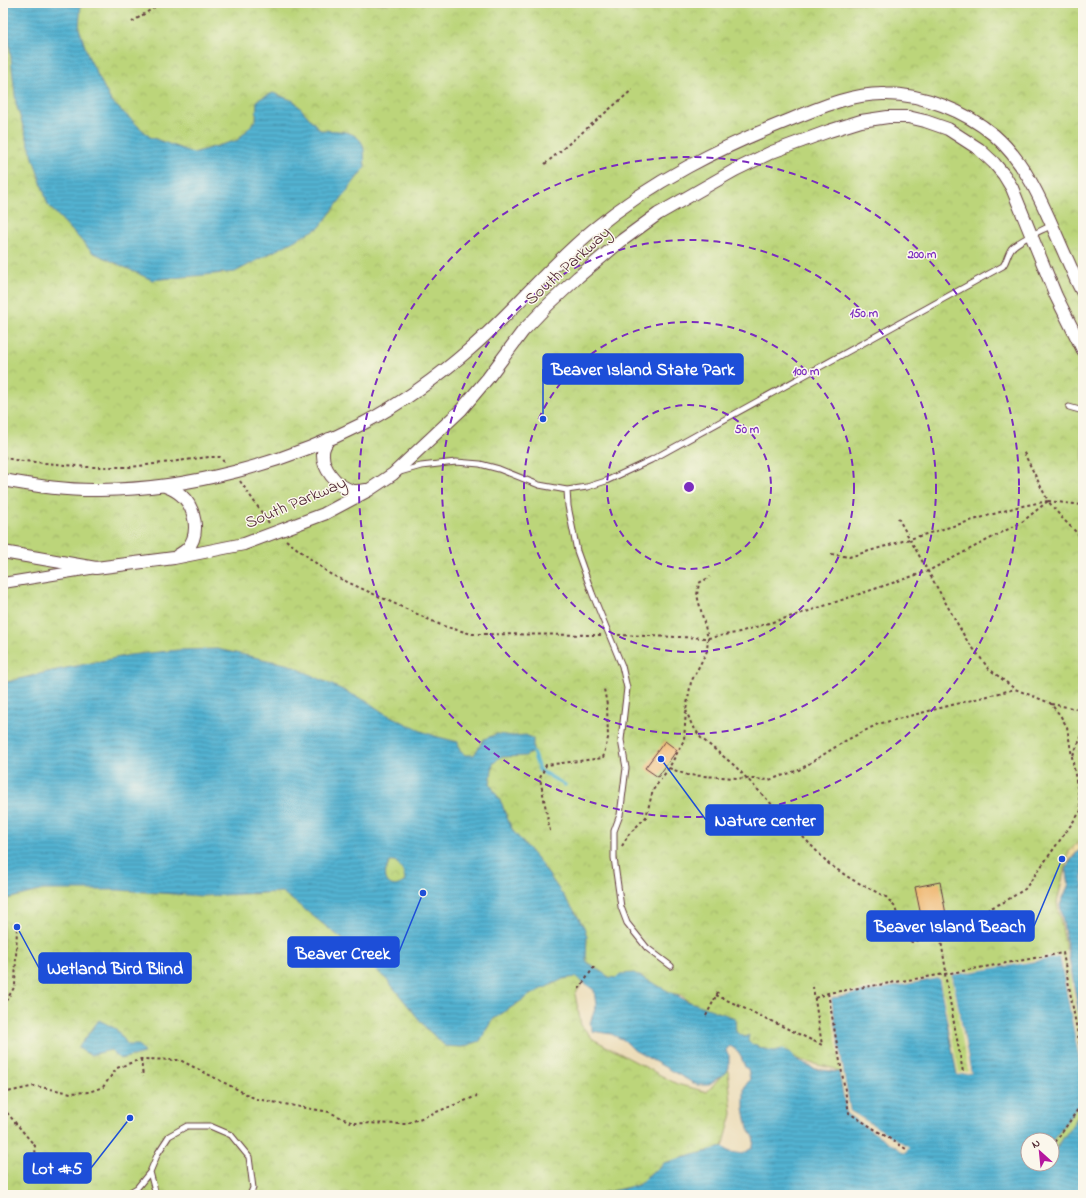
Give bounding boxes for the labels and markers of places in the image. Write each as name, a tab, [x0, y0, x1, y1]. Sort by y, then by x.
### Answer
callout: Beaver Island State Park	[543, 354, 743, 384]
centre of rings	[682, 480, 696, 494]
callout: Nature center	[706, 805, 823, 835]
callout: Beaver Island Beach	[867, 911, 1034, 941]
callout: Beaver Creek	[288, 937, 399, 967]
callout: Wetland Bird Blind	[39, 953, 191, 983]
callout: Lot #5	[24, 1153, 91, 1183]

